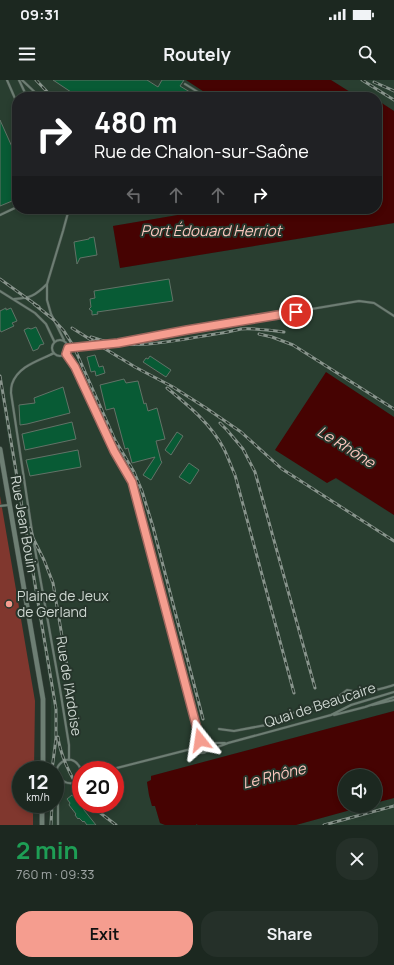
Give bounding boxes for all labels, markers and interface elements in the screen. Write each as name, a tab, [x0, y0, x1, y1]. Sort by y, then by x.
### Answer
text: 09:31	[20, 4, 60, 25]
text: Routely	[163, 42, 231, 66]
icon: menu	[16, 43, 38, 65]
icon: search	[356, 43, 378, 65]
text: 480 m	[94, 103, 177, 141]
icon: right	[28, 108, 80, 160]
text: Rue de Chalon-sur-Saône	[94, 139, 309, 163]
icon: left	[123, 184, 145, 206]
icon: ahead	[165, 184, 187, 206]
icon: ahead	[207, 184, 229, 206]
icon: right	[249, 184, 271, 206]
water label: Port Édouard Herriot	[140, 220, 284, 241]
pin	[279, 295, 313, 329]
icon: arrive	[285, 301, 307, 323]
water label: Le Rhône	[313, 421, 380, 473]
street label: Rue Jean Bouin	[7, 474, 42, 574]
place label: Plaine de Jeux de Gerland	[17, 586, 109, 621]
marker: Plaine de Jeux de Gerland	[4, 599, 14, 609]
street label: Rue de l'Ardoise	[52, 635, 87, 737]
street label: Quai de Beaucaire	[262, 678, 378, 732]
position arrow	[179, 719, 221, 761]
water label: Le Rhône	[240, 757, 309, 793]
speed limit sign: 20	[72, 761, 124, 813]
text: 12	[28, 768, 48, 795]
map controls	[338, 769, 382, 813]
button: sound	[338, 769, 382, 813]
text: km/h	[26, 790, 50, 804]
text: 2 min	[16, 833, 78, 866]
button: close	[336, 838, 378, 880]
text: 760 m · 09:33	[16, 865, 95, 883]
button: Exit	[16, 911, 193, 957]
button: Share	[201, 911, 378, 957]

